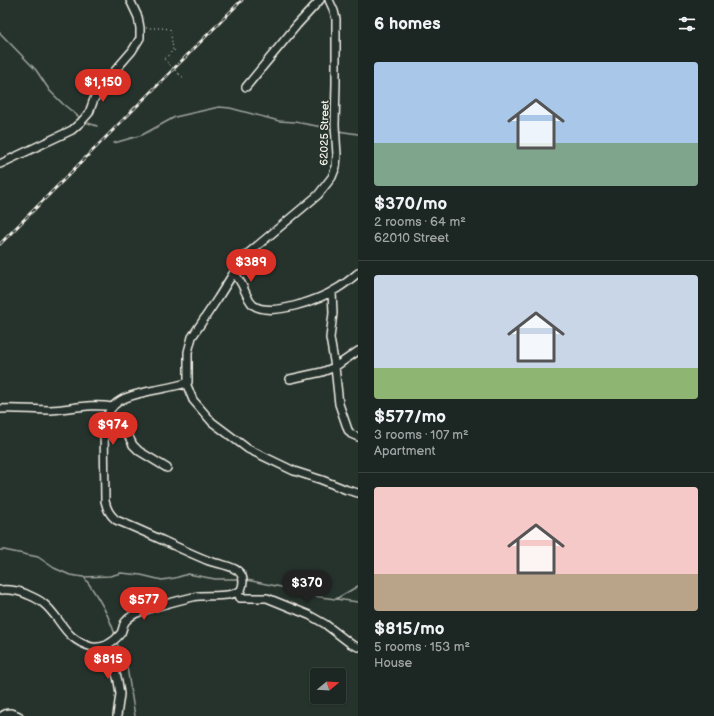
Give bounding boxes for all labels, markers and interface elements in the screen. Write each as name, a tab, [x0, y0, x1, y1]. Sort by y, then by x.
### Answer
icon: filters	[676, 13, 698, 35]
text: 6 homes	[374, 14, 441, 34]
pin: $1,150	[70, 69, 136, 103]
text: $1,150	[84, 74, 122, 90]
icon: home	[500, 88, 572, 160]
street label: 62025 Street	[317, 100, 332, 166]
text: $370/mo	[374, 194, 447, 214]
text: 2 rooms · 64 m²	[374, 214, 466, 230]
text: 62010 Street	[374, 230, 449, 246]
pin: $389	[227, 249, 275, 283]
text: $389	[235, 254, 267, 270]
icon: home	[500, 301, 572, 373]
text: $577/mo	[374, 407, 446, 427]
pin: $974	[89, 412, 137, 446]
text: $974	[97, 417, 129, 433]
text: 3 rooms · 107 m²	[374, 427, 469, 443]
text: Apartment	[374, 443, 435, 459]
icon: home	[500, 513, 572, 585]
pin: $370	[283, 570, 331, 604]
text: $370	[291, 575, 323, 591]
pin: $577	[120, 587, 168, 621]
text: $577	[129, 592, 159, 608]
text: $815/mo	[374, 619, 445, 639]
text: 5 rooms · 153 m²	[374, 639, 470, 655]
pin: $815	[84, 646, 132, 680]
text: $815	[93, 651, 123, 667]
text: House	[374, 655, 412, 671]
north arrow	[310, 668, 346, 704]
map controls	[310, 668, 346, 704]

